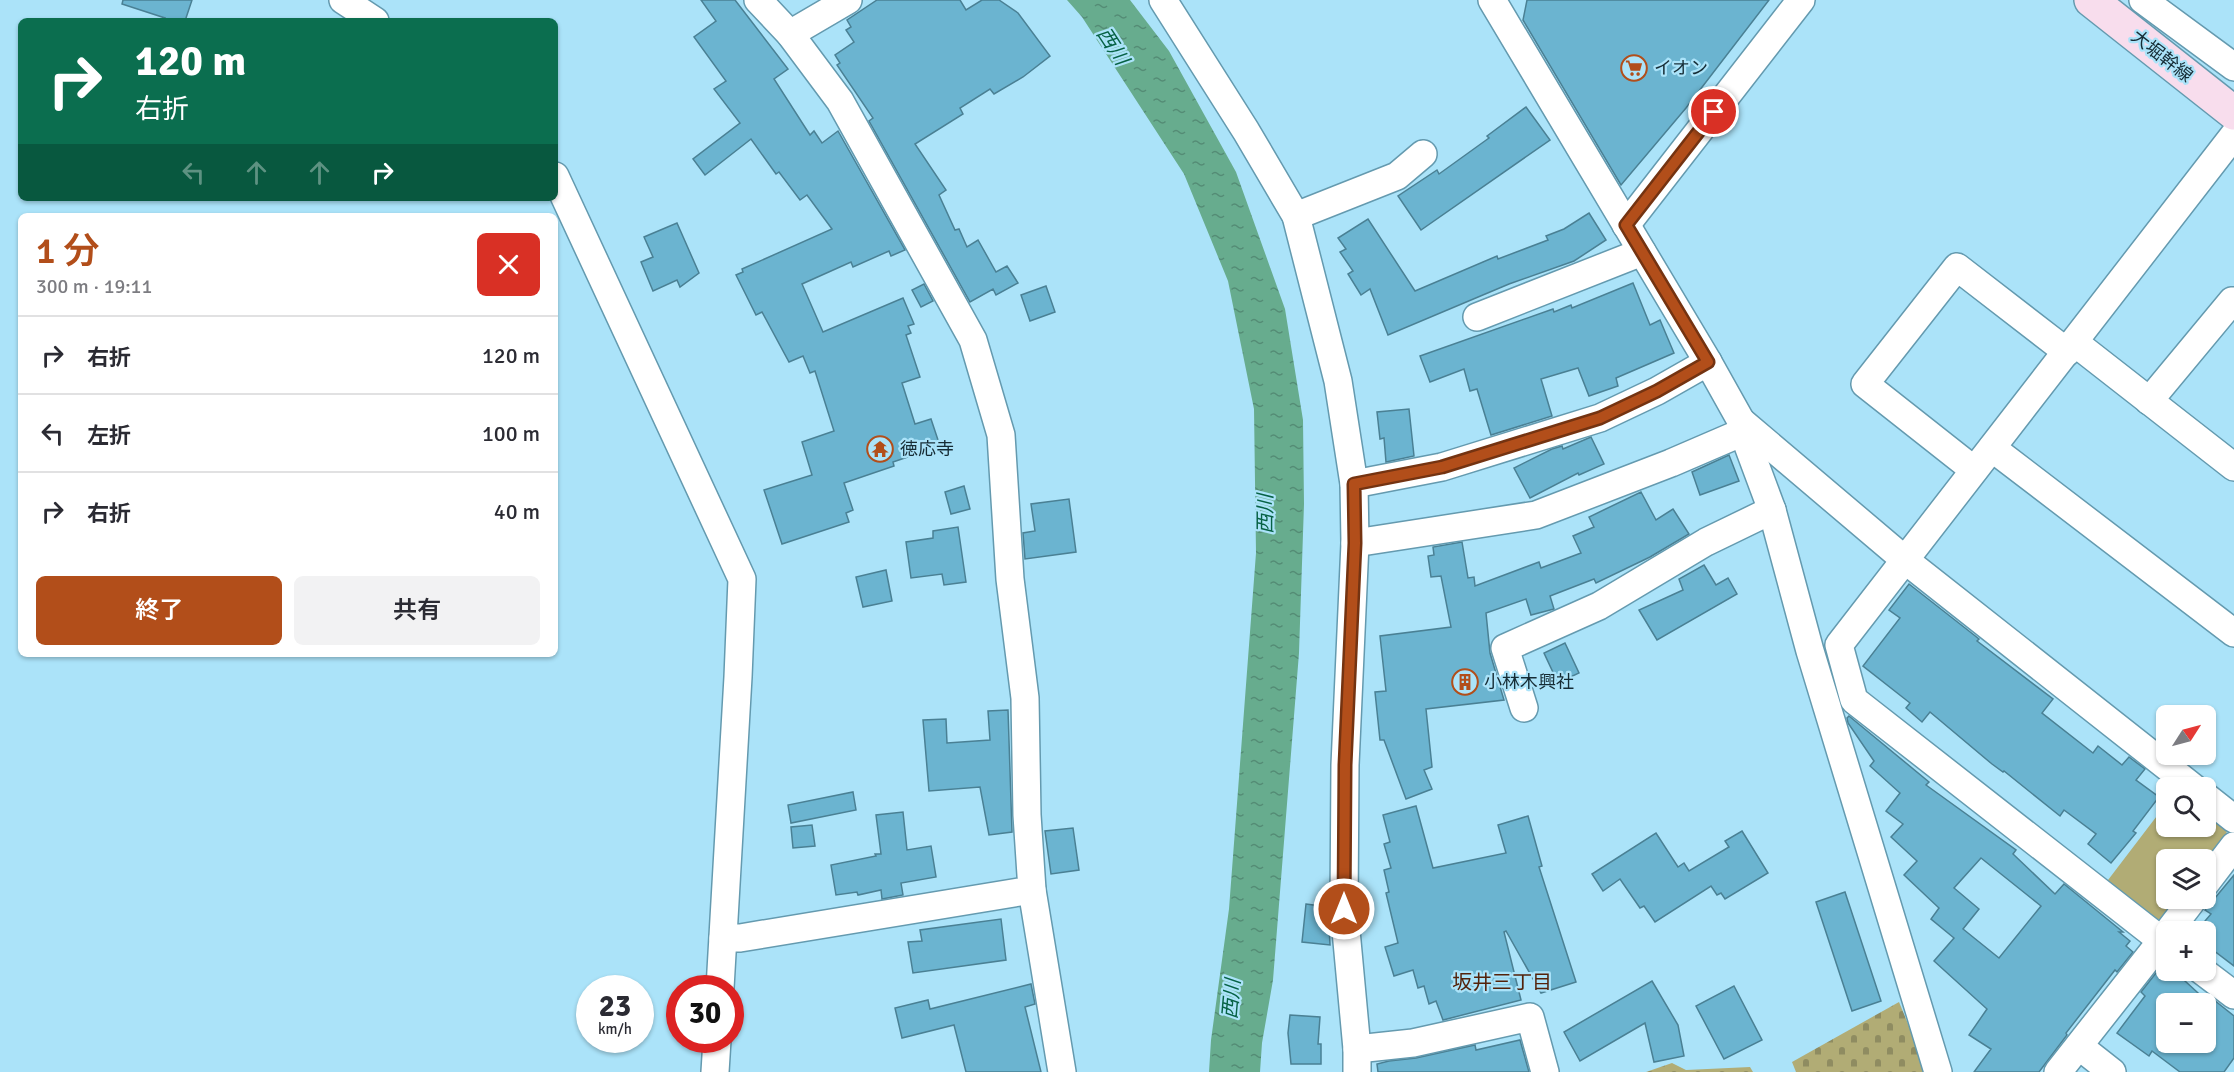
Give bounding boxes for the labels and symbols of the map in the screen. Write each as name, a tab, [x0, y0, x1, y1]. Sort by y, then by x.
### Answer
water label: 西川	[1091, 23, 1135, 72]
street label: 大堀幹線	[2127, 25, 2197, 87]
supermarket icon: イオン	[1619, 53, 1649, 83]
place label: イオン	[1654, 57, 1708, 79]
pin	[1688, 86, 1739, 137]
temple icon: 徳応寺	[865, 434, 895, 464]
place label: 徳応寺	[900, 438, 954, 460]
water label: 西川	[1253, 492, 1278, 534]
building icon: 小林木興社	[1450, 667, 1480, 697]
place label: 小林木興社	[1484, 671, 1574, 693]
north arrow	[2156, 705, 2216, 765]
position arrow	[1312, 877, 1376, 941]
district label: 坂井三丁目	[1452, 970, 1552, 995]
speed limit sign: 30	[666, 975, 744, 1053]
water label: 西川	[1217, 976, 1246, 1020]

